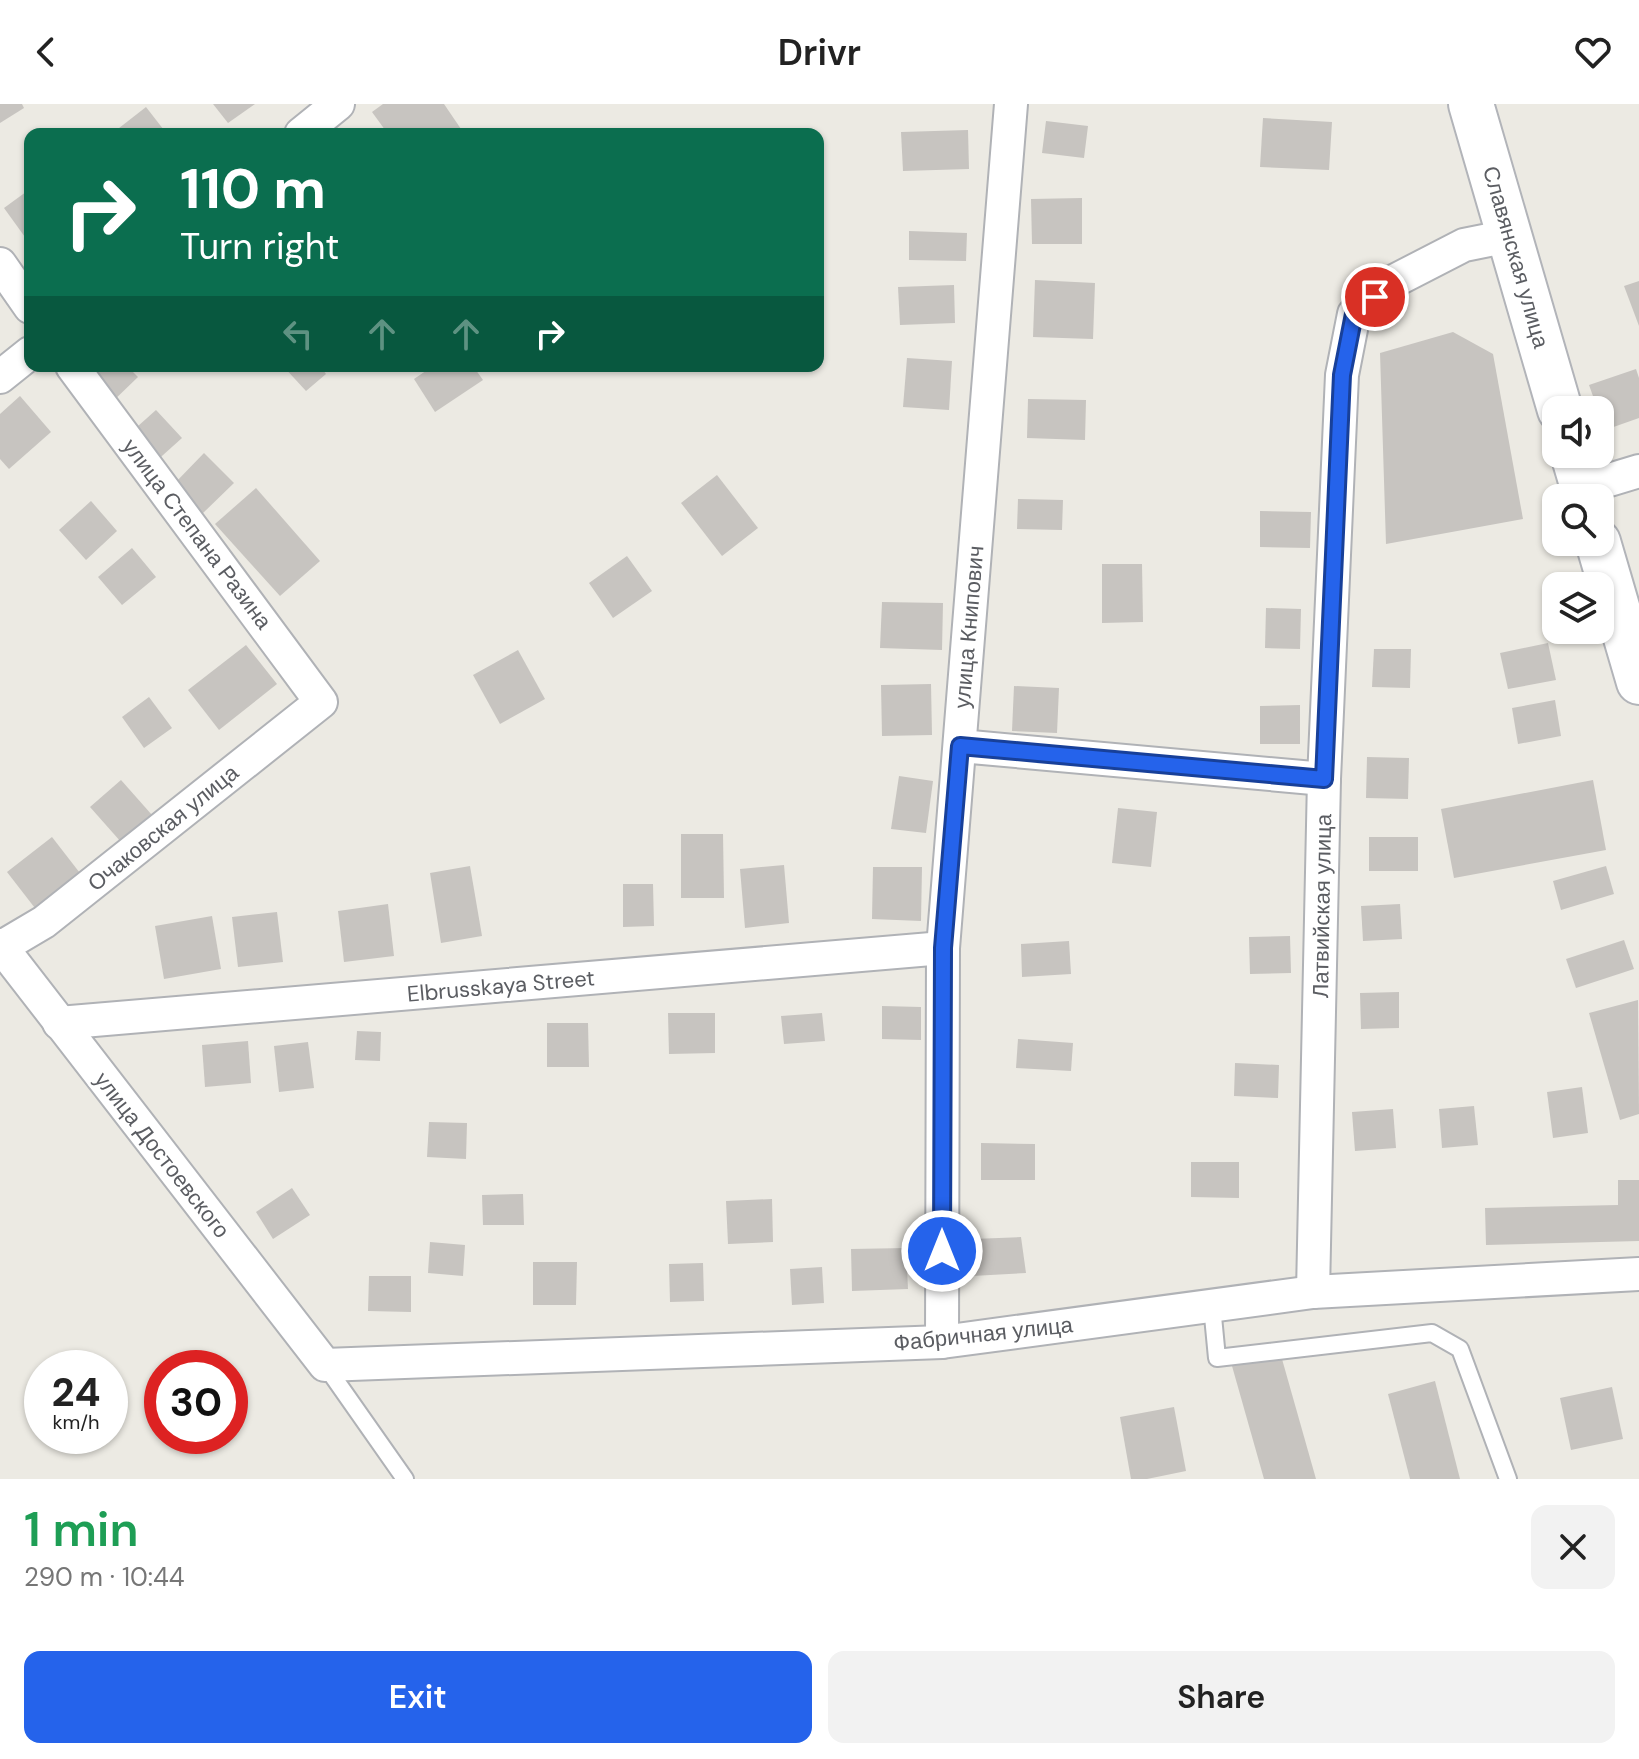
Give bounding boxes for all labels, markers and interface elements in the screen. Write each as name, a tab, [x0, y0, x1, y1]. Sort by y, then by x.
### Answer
text: Drivr	[778, 29, 861, 76]
icon: back	[24, 30, 68, 74]
icon: heart	[1571, 30, 1615, 74]
text: 110 m	[180, 152, 326, 225]
icon: right	[48, 160, 152, 264]
street label: Славянская улица	[1476, 163, 1556, 352]
text: Turn right	[180, 223, 339, 270]
pin	[1341, 263, 1409, 331]
icon: arrive	[1353, 275, 1397, 319]
icon: left	[276, 312, 320, 356]
icon: ahead	[360, 312, 404, 356]
icon: ahead	[444, 312, 488, 356]
icon: right	[528, 312, 572, 356]
map controls	[1542, 396, 1614, 644]
button: sound	[1542, 396, 1614, 468]
street label: улица Степана Разина	[116, 433, 279, 636]
button: search	[1542, 484, 1614, 556]
street label: улица Книпович	[947, 544, 991, 710]
button: layers	[1542, 572, 1614, 644]
street label: Очаковская улица	[82, 758, 245, 898]
street label: Латвийская улица	[1306, 813, 1338, 998]
street label: Elbrusskaya Street	[406, 963, 596, 1009]
street label: улица Достоевского	[88, 1066, 236, 1244]
position arrow	[900, 1209, 984, 1293]
street label: Фабричная улица	[892, 1310, 1075, 1358]
speed limit sign: 30	[144, 1350, 248, 1454]
text: 24	[52, 1366, 100, 1418]
text: km/h	[52, 1409, 100, 1435]
text: 1 min	[24, 1498, 139, 1561]
button: close	[1531, 1505, 1615, 1589]
text: 290 m · 10:44	[24, 1560, 185, 1594]
button: Exit	[24, 1651, 812, 1743]
button: Share	[828, 1651, 1615, 1743]

